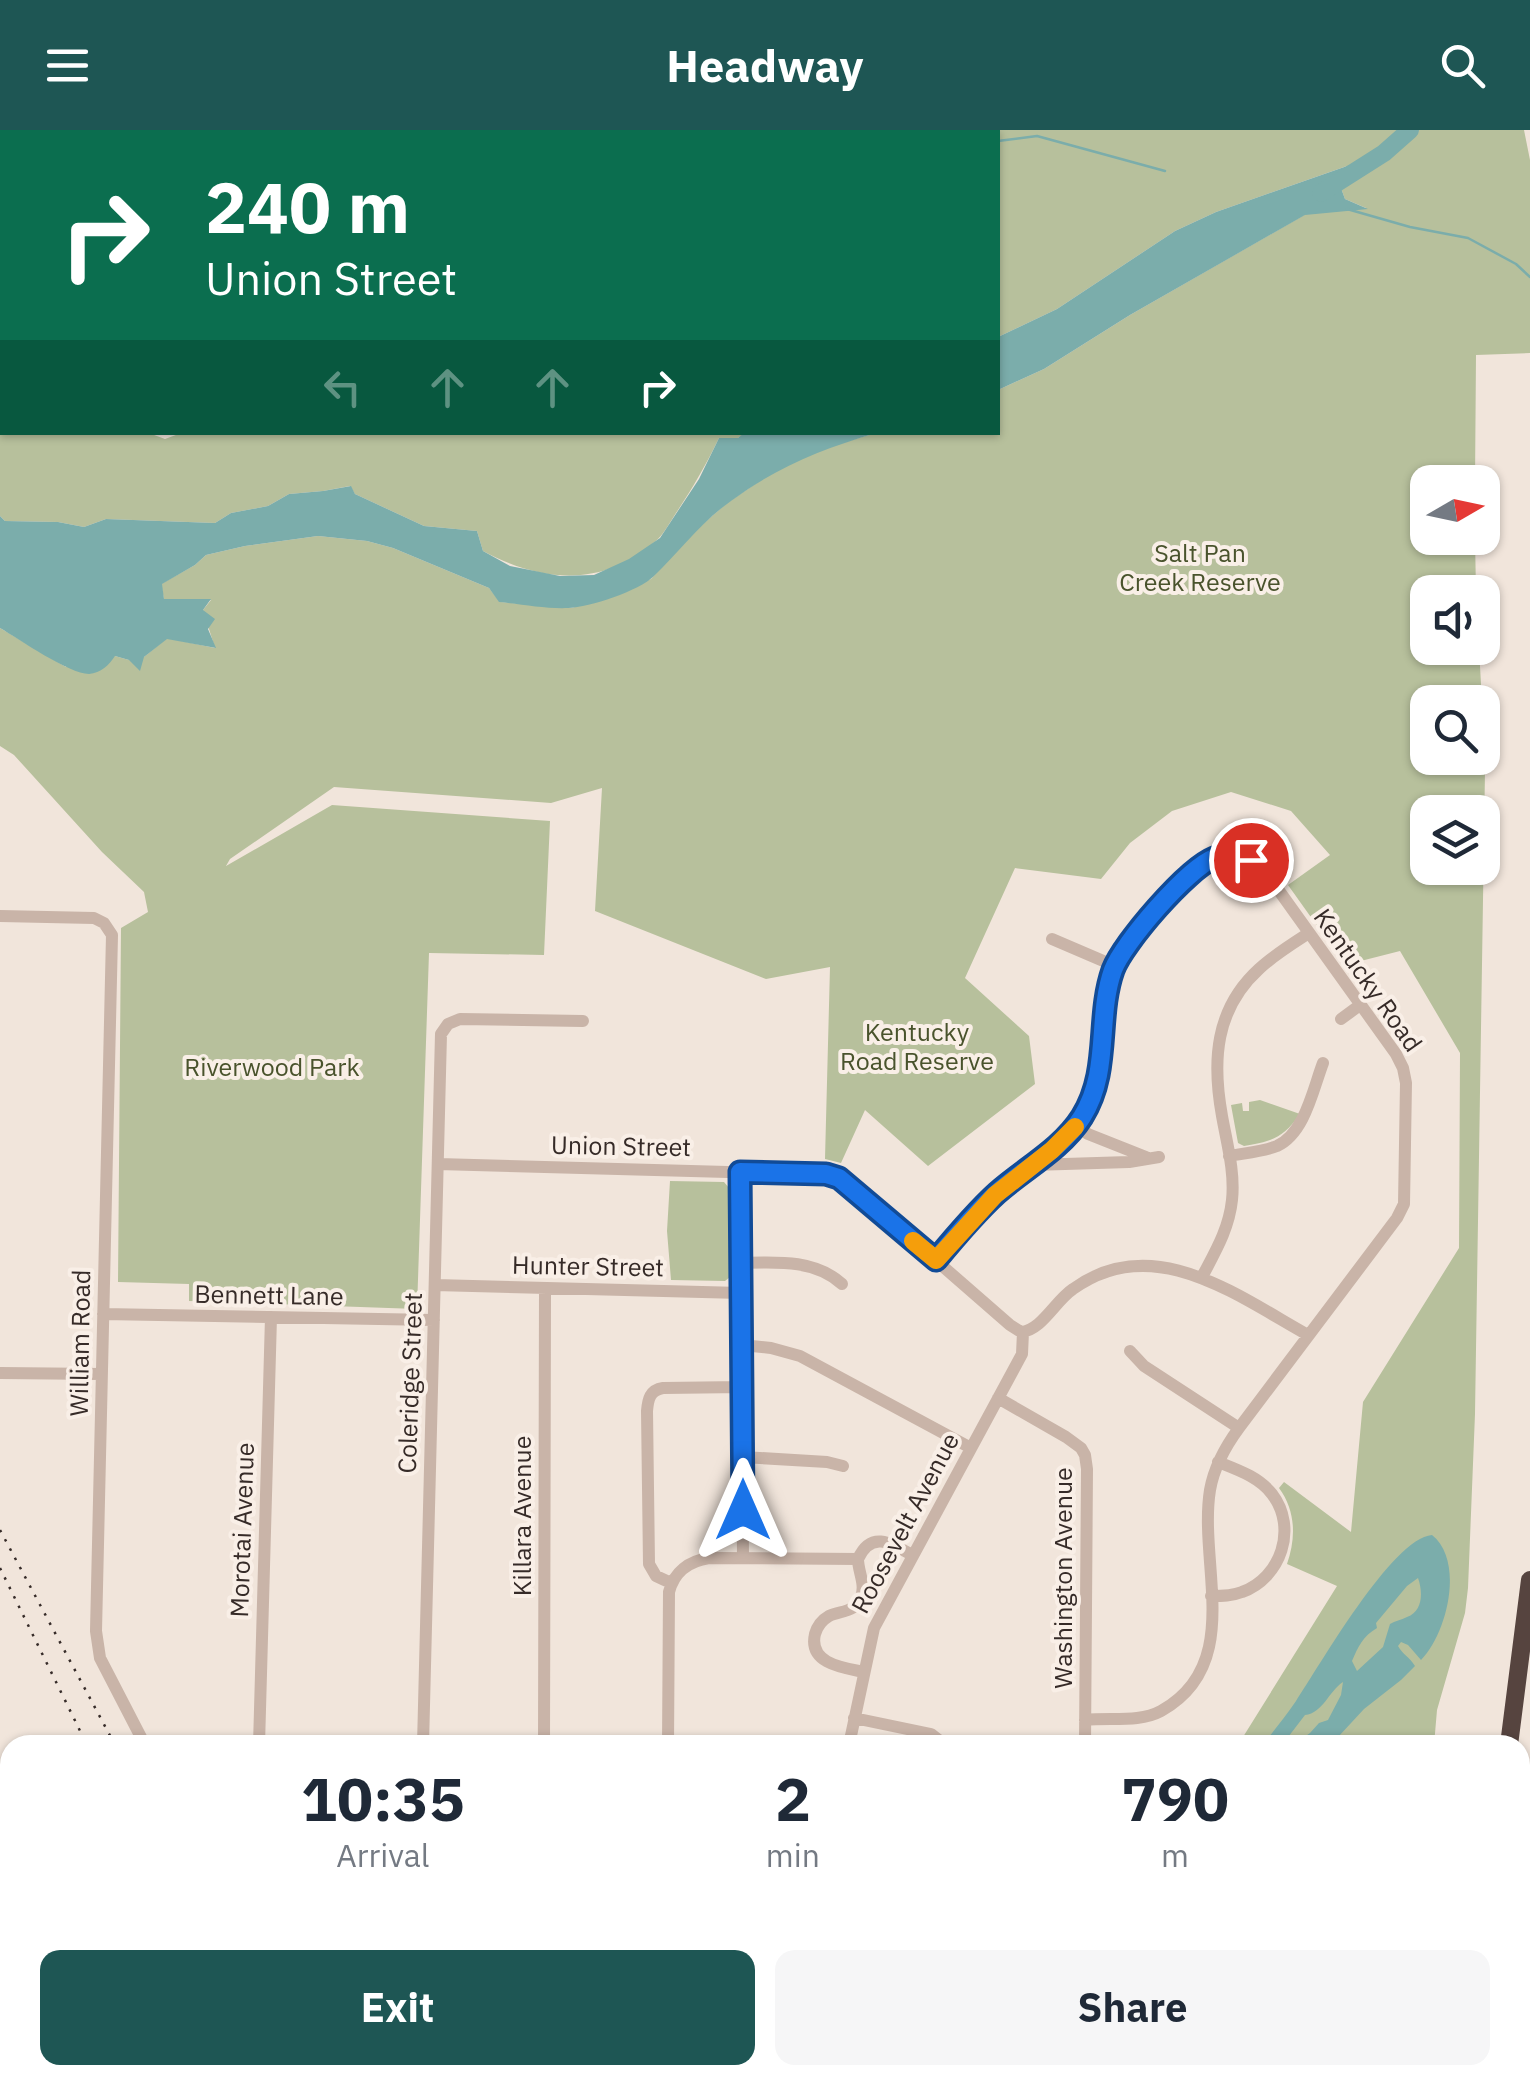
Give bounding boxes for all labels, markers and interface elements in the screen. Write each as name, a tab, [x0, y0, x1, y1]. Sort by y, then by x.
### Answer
text: Headway	[666, 36, 864, 94]
icon: menu	[40, 38, 95, 93]
icon: search	[1435, 38, 1490, 93]
text: 240 m	[205, 161, 410, 252]
icon: right	[40, 170, 170, 300]
text: Union Street	[205, 249, 457, 307]
icon: left	[315, 360, 370, 415]
icon: ahead	[420, 360, 475, 415]
icon: ahead	[525, 360, 580, 415]
icon: right	[630, 360, 685, 415]
north arrow	[1410, 465, 1500, 555]
map controls	[1410, 465, 1500, 885]
park label: Salt Pan Creek Reserve	[1119, 536, 1281, 598]
button: sound	[1410, 575, 1500, 665]
button: search	[1410, 685, 1500, 775]
button: layers	[1410, 795, 1500, 885]
pin	[1209, 818, 1294, 903]
icon: arrive	[1224, 833, 1279, 888]
street label: Kentucky Road	[1307, 902, 1430, 1058]
park label: Kentucky Road Reserve	[840, 1015, 994, 1077]
park label: Riverwood Park	[184, 1050, 360, 1083]
street label: Union Street	[551, 1128, 691, 1163]
street label: Hunter Street	[512, 1248, 664, 1283]
street label: William Road	[62, 1269, 97, 1417]
street label: Bennett Lane	[194, 1277, 344, 1312]
street label: Coleridge Street	[390, 1292, 429, 1474]
street label: Roosevelt Avenue	[843, 1427, 966, 1619]
street label: Killara Avenue	[505, 1436, 538, 1596]
street label: Morotai Avenue	[222, 1442, 261, 1618]
position arrow	[691, 1458, 795, 1562]
street label: Washington Avenue	[1046, 1467, 1079, 1689]
text: 10:35	[301, 1759, 465, 1838]
text: 2	[775, 1759, 811, 1838]
text: 790	[1121, 1759, 1229, 1838]
text: Arrival	[336, 1834, 430, 1876]
text: min	[766, 1834, 820, 1876]
text: m	[1161, 1834, 1189, 1876]
button: Exit	[40, 1950, 755, 2065]
button: Share	[775, 1950, 1490, 2065]

